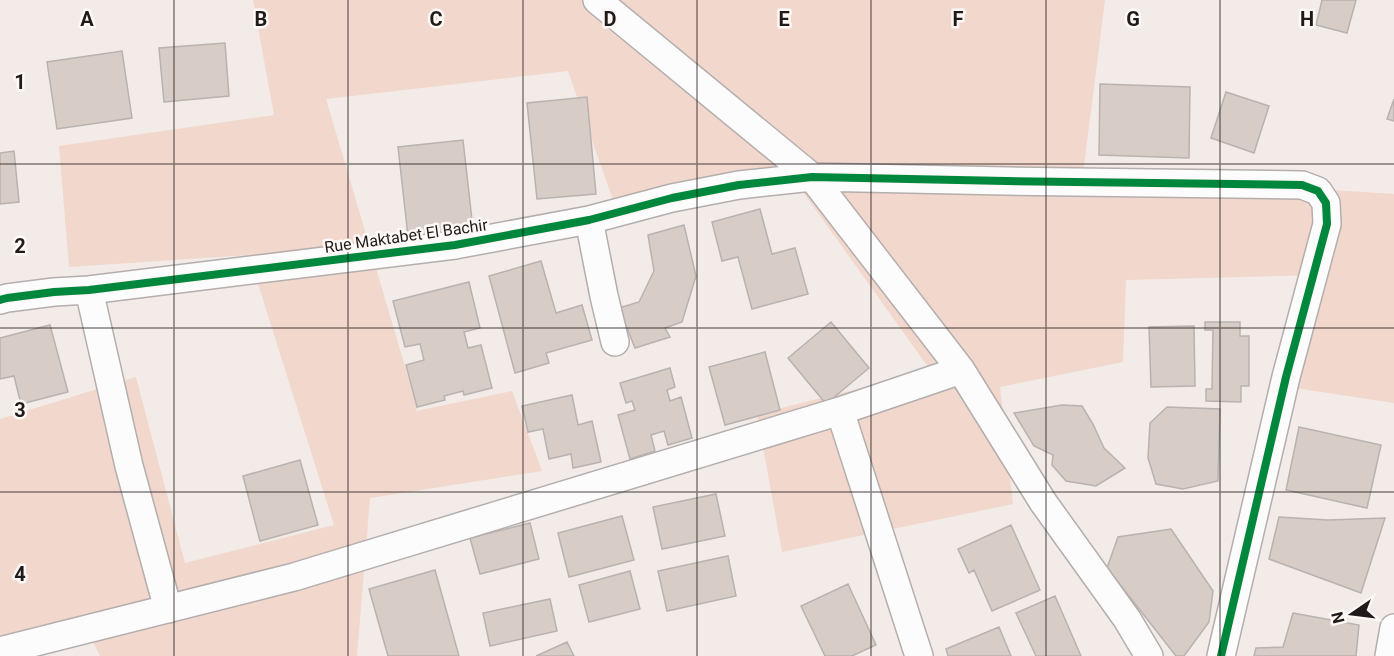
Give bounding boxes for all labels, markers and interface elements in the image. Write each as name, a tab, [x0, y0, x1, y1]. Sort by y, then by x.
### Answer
text: A	[80, 7, 94, 31]
text: B	[255, 7, 267, 31]
text: C	[429, 7, 443, 31]
text: D	[604, 7, 617, 31]
text: E	[778, 7, 790, 31]
text: F	[953, 7, 964, 31]
text: G	[1126, 7, 1140, 31]
text: H	[1300, 7, 1314, 31]
text: 1	[14, 70, 26, 94]
street label: Rue Maktabet El Bachir	[323, 215, 489, 257]
text: 2	[14, 234, 26, 258]
text: 3	[14, 398, 26, 422]
text: 4	[14, 562, 26, 586]
north arrow	[1322, 584, 1382, 644]
text: N	[1327, 610, 1349, 625]

